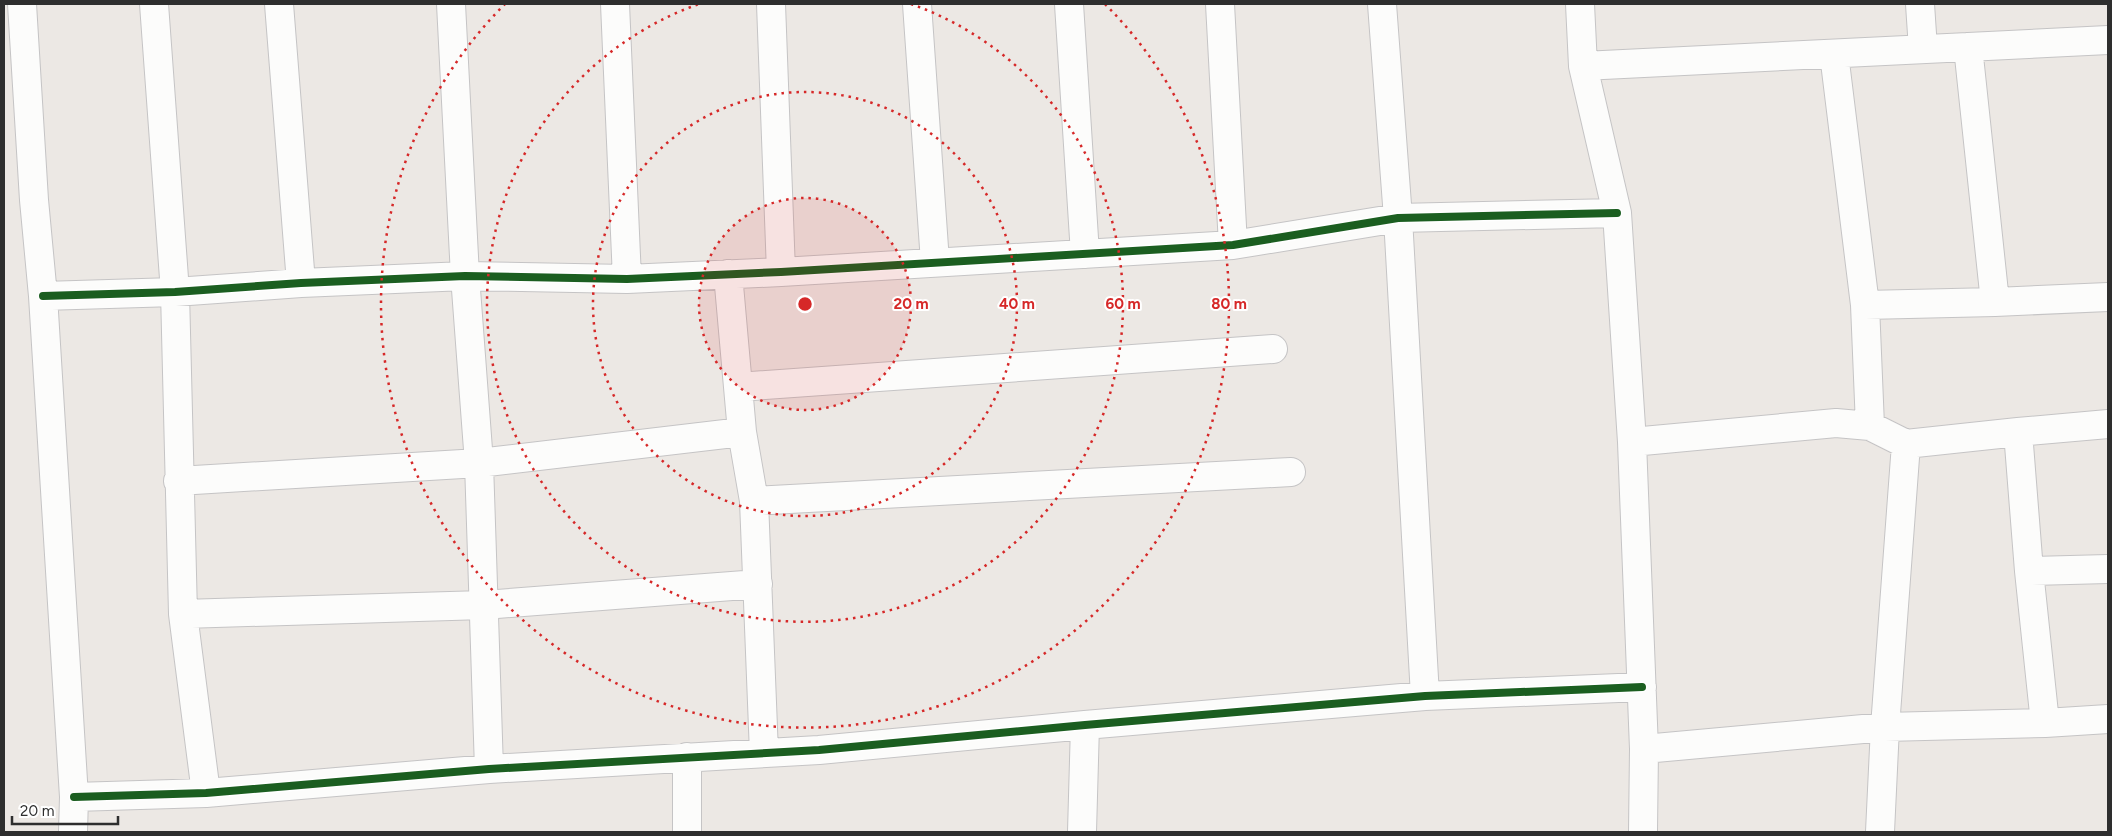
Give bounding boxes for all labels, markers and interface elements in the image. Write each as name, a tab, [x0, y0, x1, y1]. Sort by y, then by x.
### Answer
centre of rings	[796, 295, 814, 313]
text: 20 m	[893, 295, 929, 313]
text: 40 m	[999, 295, 1035, 313]
text: 60 m	[1105, 295, 1141, 313]
text: 80 m	[1211, 295, 1247, 313]
scale bar	[12, 794, 119, 826]
text: 20 m	[20, 802, 54, 820]

